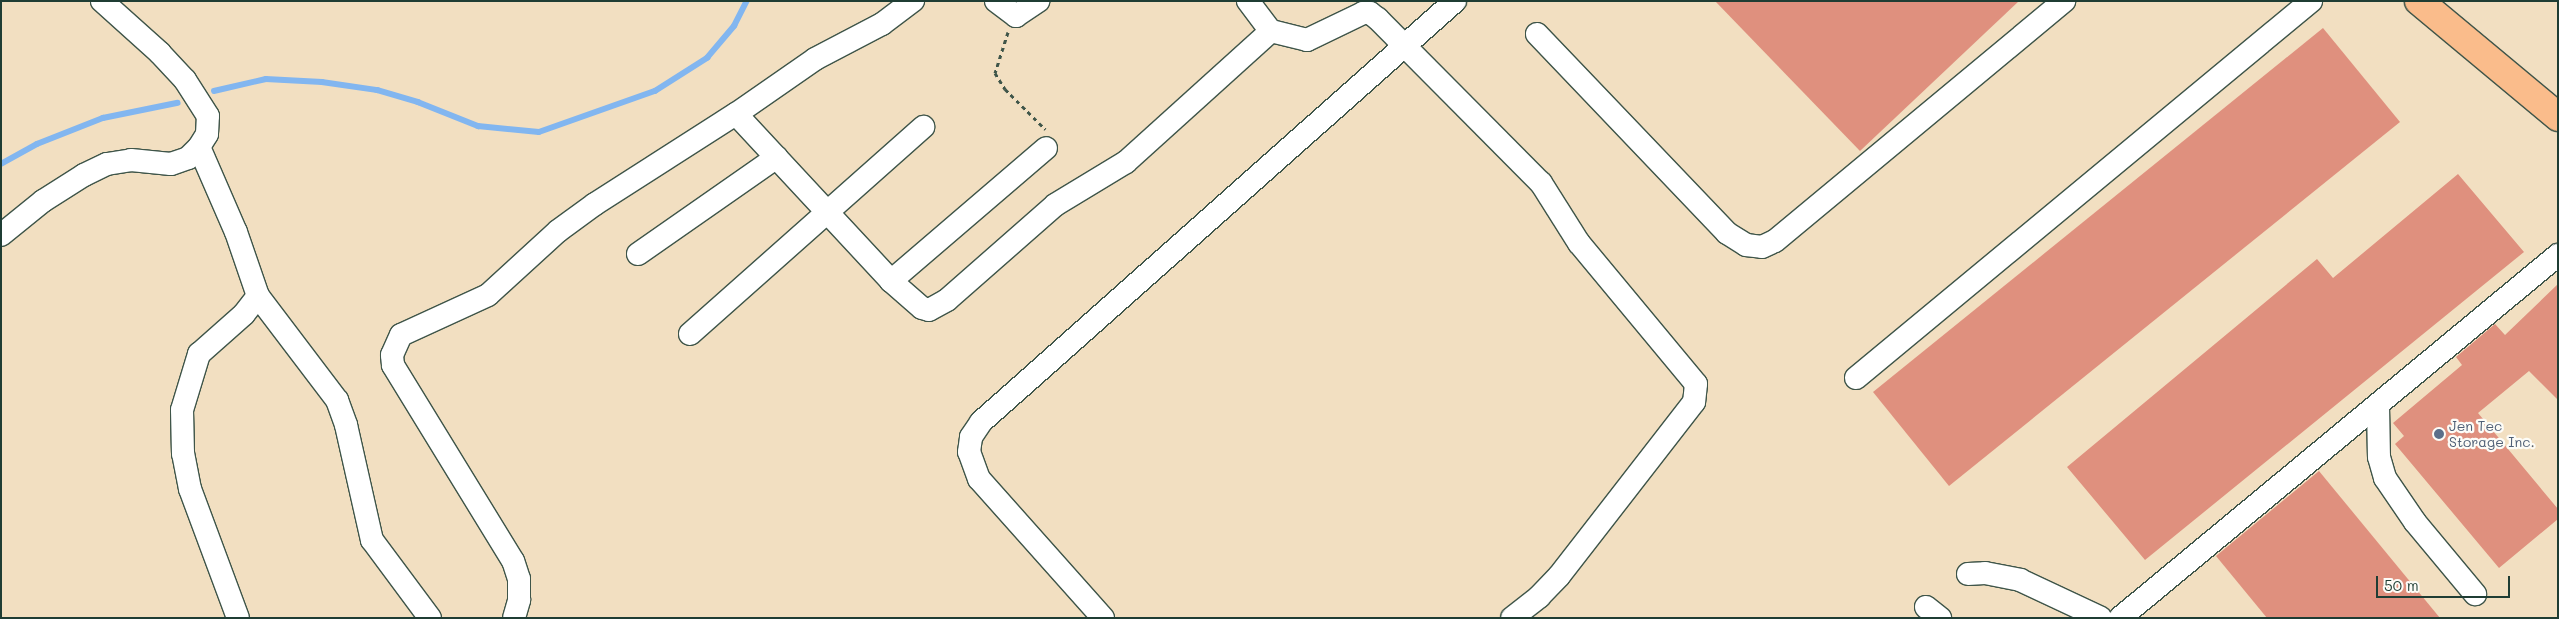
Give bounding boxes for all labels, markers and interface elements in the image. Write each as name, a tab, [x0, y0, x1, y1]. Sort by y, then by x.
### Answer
place label: Jen Tec Storage Inc.	[2449, 418, 2535, 451]
marker: Jen Tec Storage Inc.	[2433, 428, 2445, 440]
scale bar	[2379, 566, 2513, 598]
text: 50 m	[2384, 575, 2419, 595]

